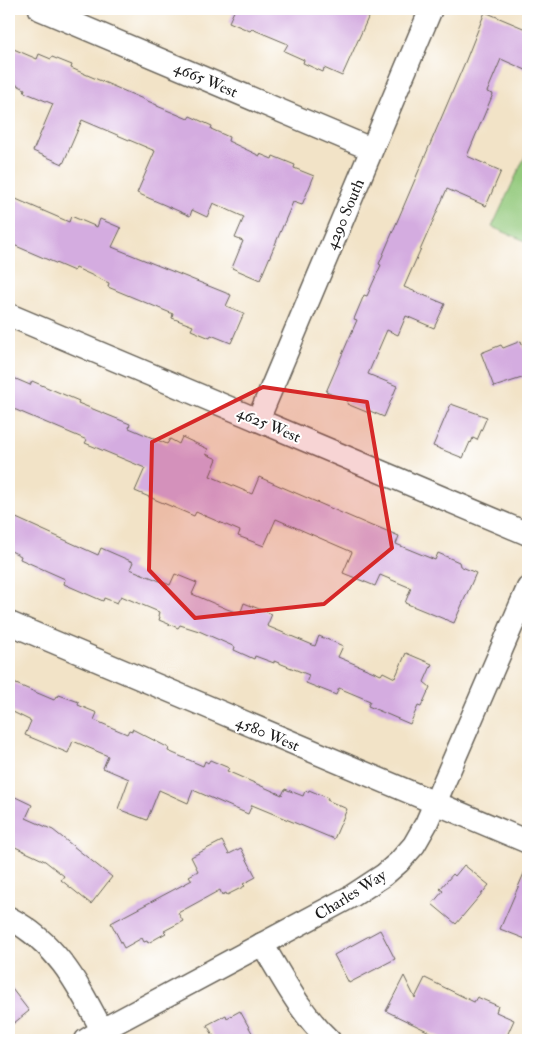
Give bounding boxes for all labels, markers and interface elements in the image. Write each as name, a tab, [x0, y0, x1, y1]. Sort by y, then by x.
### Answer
street label: 4665 West	[171, 58, 241, 102]
street label: 4290 South	[321, 175, 369, 253]
street label: 4625 West	[234, 403, 304, 447]
street label: 4580 West	[233, 712, 302, 756]
street label: Charles Way	[311, 865, 391, 925]

